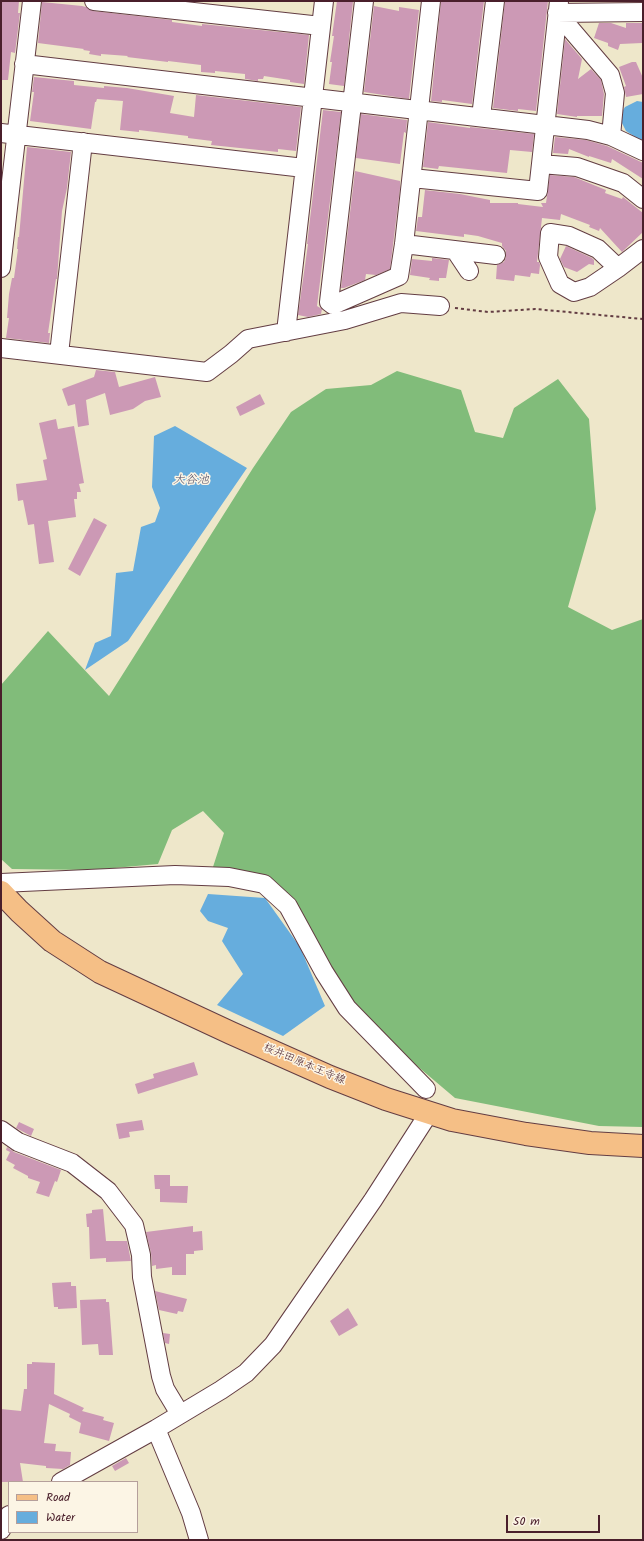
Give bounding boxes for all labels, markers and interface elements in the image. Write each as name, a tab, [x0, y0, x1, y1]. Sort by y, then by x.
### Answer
water label: 大谷池	[173, 474, 209, 488]
street label: 桜井田原本王寺線	[261, 1042, 347, 1088]
legend	[8, 1481, 138, 1533]
text: Road	[46, 1488, 70, 1507]
scale bar	[508, 1507, 602, 1533]
text: Water	[46, 1508, 75, 1527]
text: 50 m	[513, 1512, 540, 1531]

